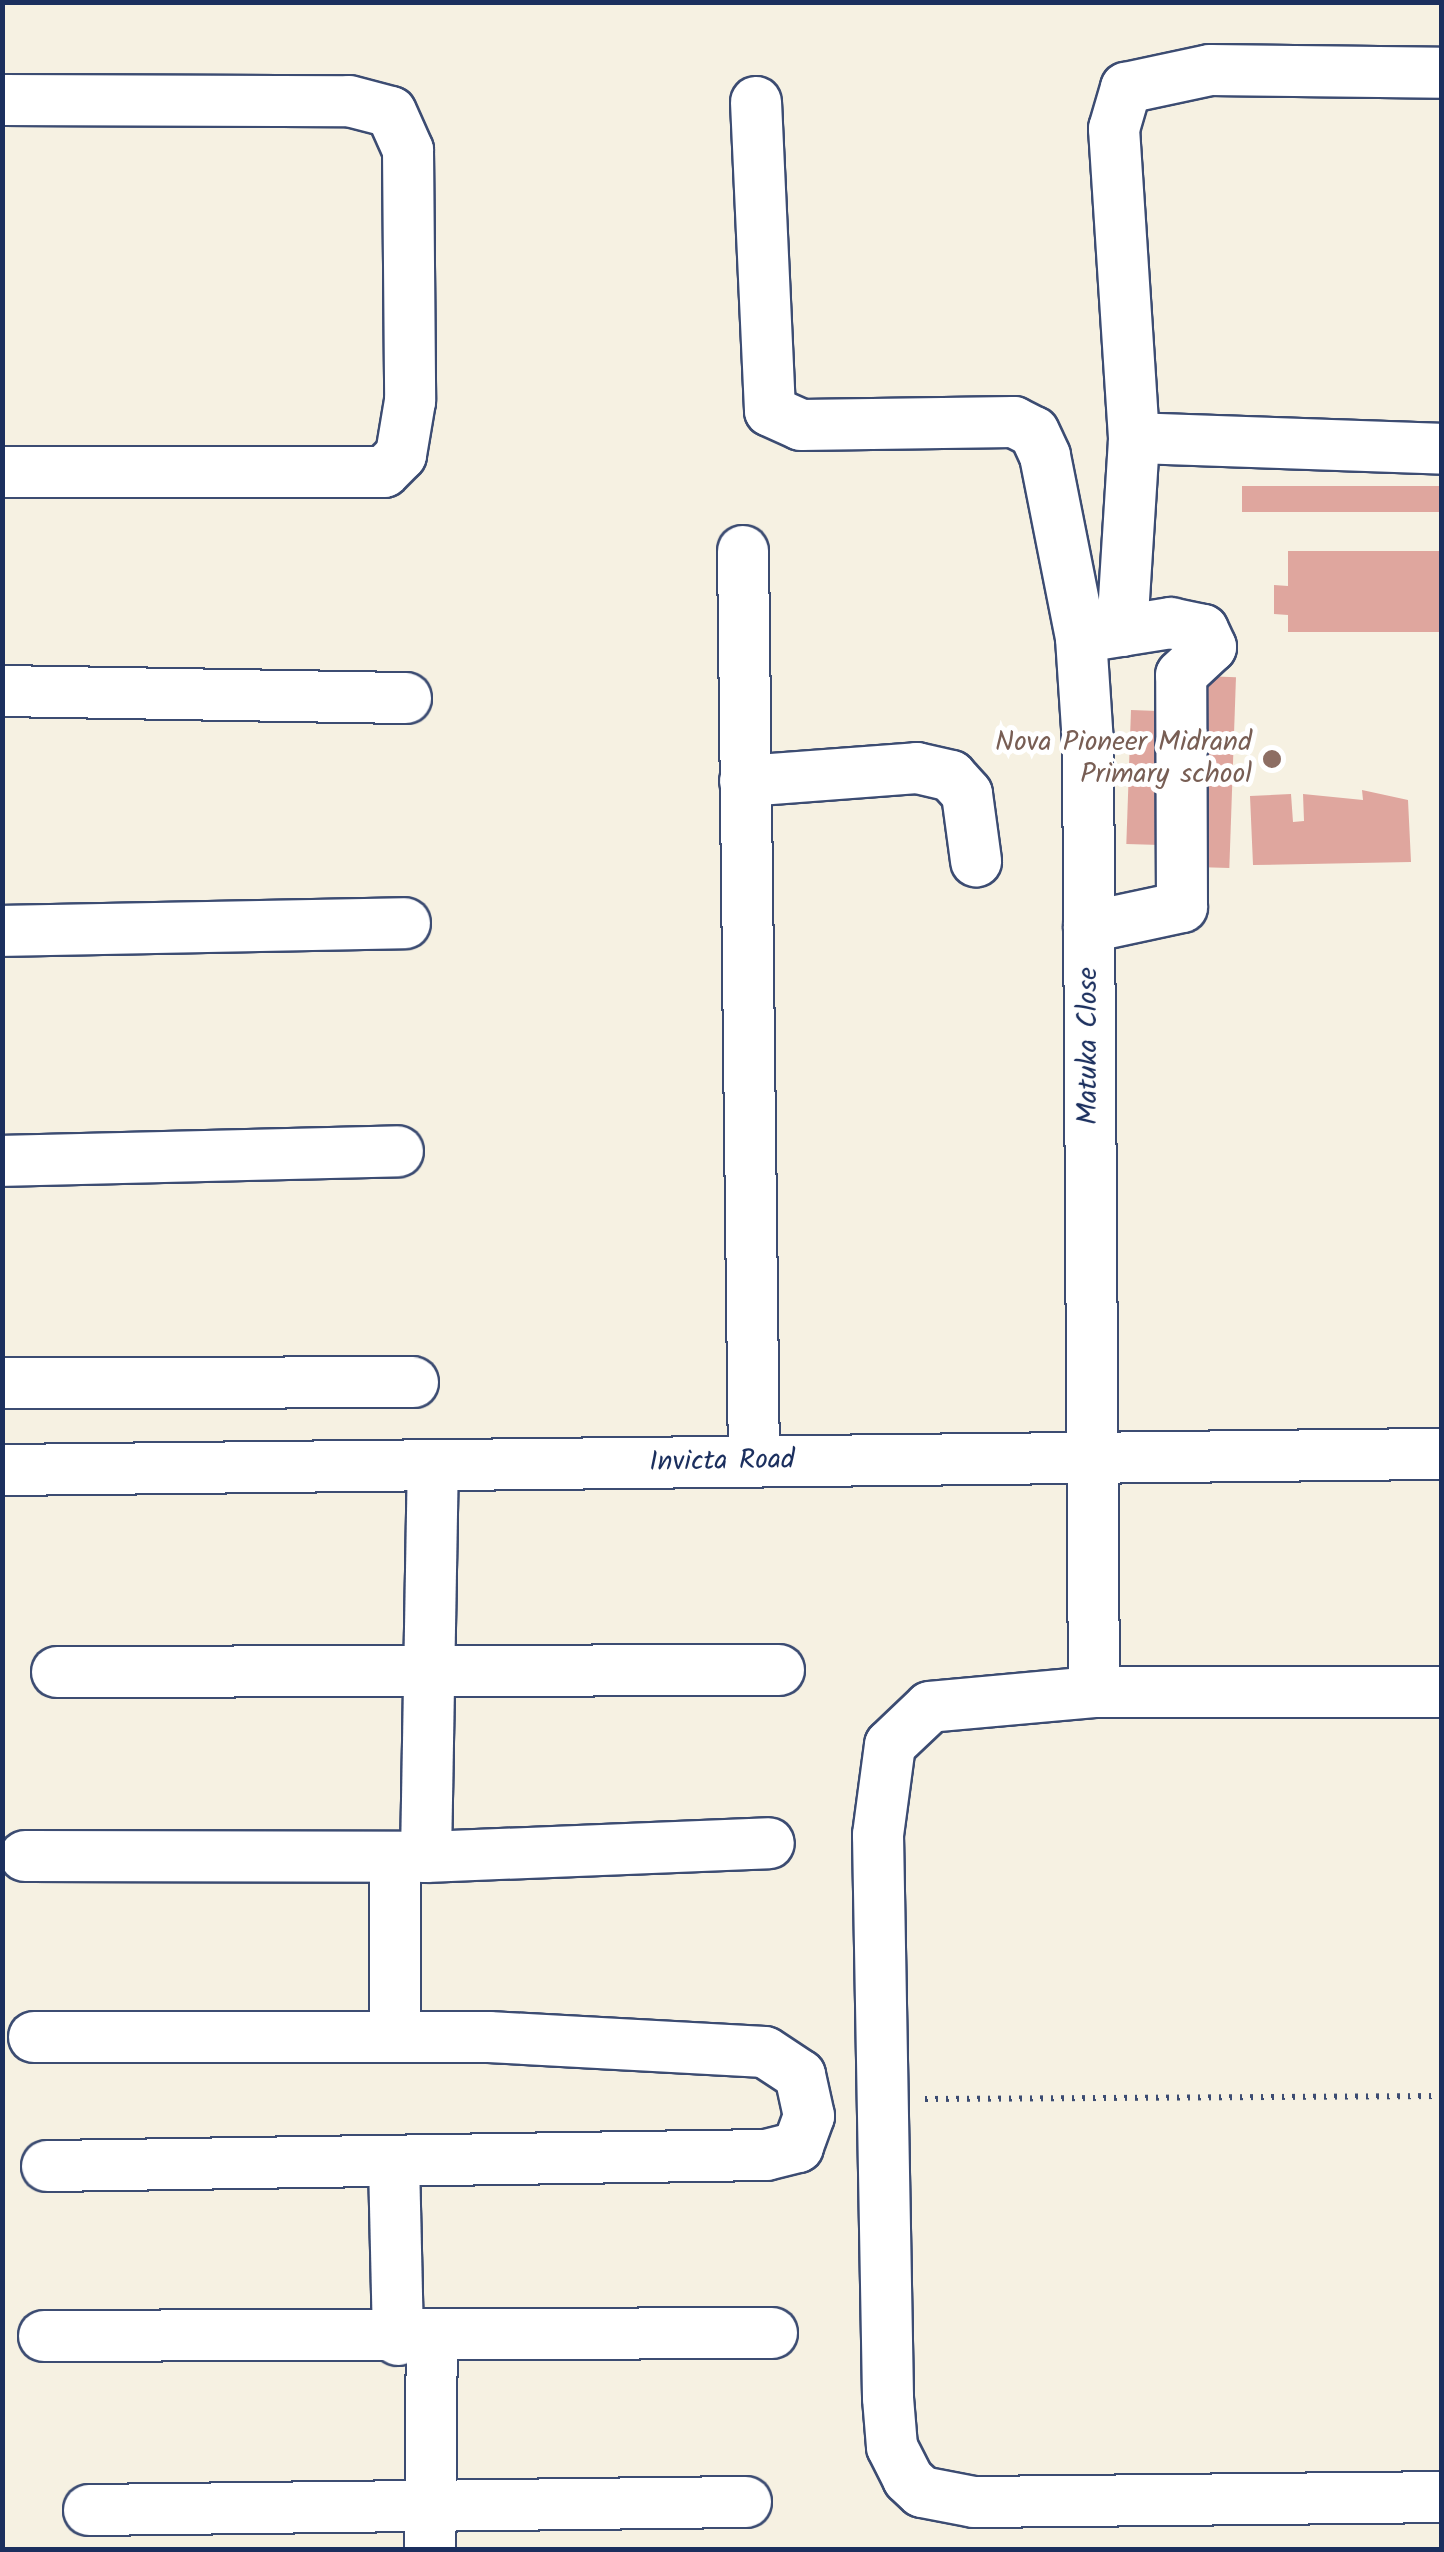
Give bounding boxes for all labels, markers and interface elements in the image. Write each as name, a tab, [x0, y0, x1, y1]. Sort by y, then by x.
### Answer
place label: Nova Pioneer Midrand Primary school	[995, 726, 1252, 792]
marker: Nova Pioneer Midrand Primary school	[1261, 748, 1283, 770]
street label: Matuka Close	[1072, 967, 1106, 1125]
street label: Invicta Road	[649, 1444, 795, 1480]

